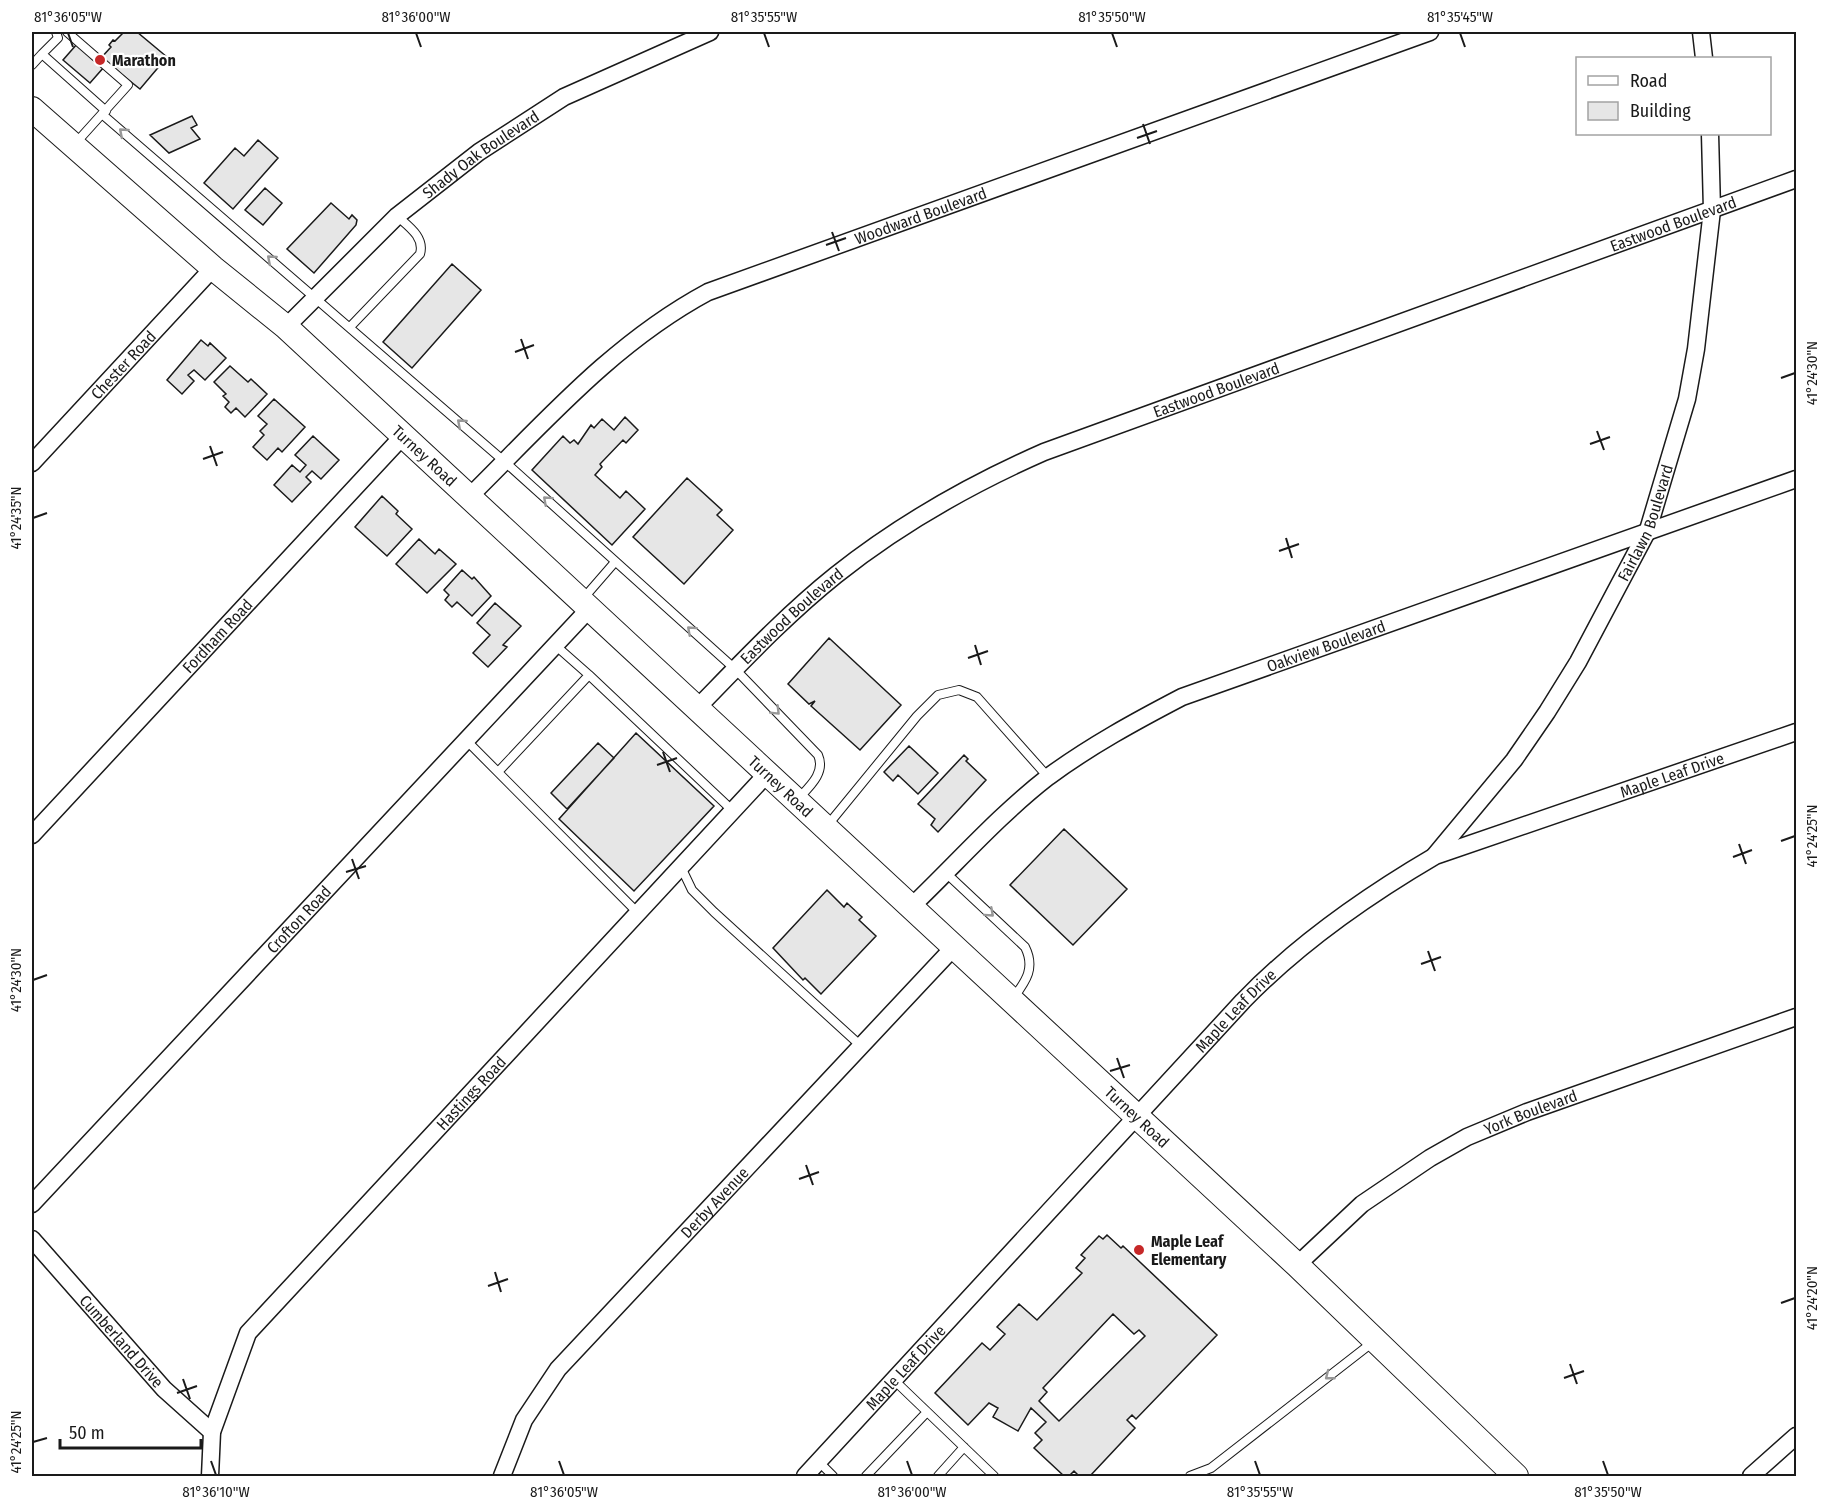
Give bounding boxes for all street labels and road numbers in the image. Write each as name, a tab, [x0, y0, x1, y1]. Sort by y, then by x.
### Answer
street label: Shady Oak Boulevard	[419, 107, 543, 203]
street label: Woodward Boulevard	[852, 183, 989, 248]
street label: Eastwood Boulevard	[1608, 193, 1739, 256]
street label: Chester Road	[87, 327, 160, 403]
street label: Eastwood Boulevard	[1151, 358, 1282, 422]
street label: Turney Road	[388, 422, 461, 491]
street label: Fairlawn Boulevard	[1614, 462, 1677, 584]
street label: Eastwood Boulevard	[736, 564, 847, 668]
street label: Fordham Road	[179, 595, 257, 677]
street label: Oakview Boulevard	[1264, 617, 1388, 676]
street label: Maple Leaf Drive	[1618, 748, 1727, 802]
street label: Turney Road	[744, 752, 817, 821]
street label: Crofton Road	[263, 882, 335, 957]
street label: Maple Leaf Drive	[1191, 965, 1280, 1057]
street label: Hastings Road	[433, 1053, 510, 1134]
street label: Turney Road	[1101, 1083, 1173, 1152]
street label: York Boulevard	[1481, 1086, 1580, 1139]
street label: Derby Avenue	[677, 1163, 753, 1242]
street label: Cumberland Drive	[76, 1291, 167, 1392]
street label: Maple Leaf Drive	[862, 1321, 950, 1414]

